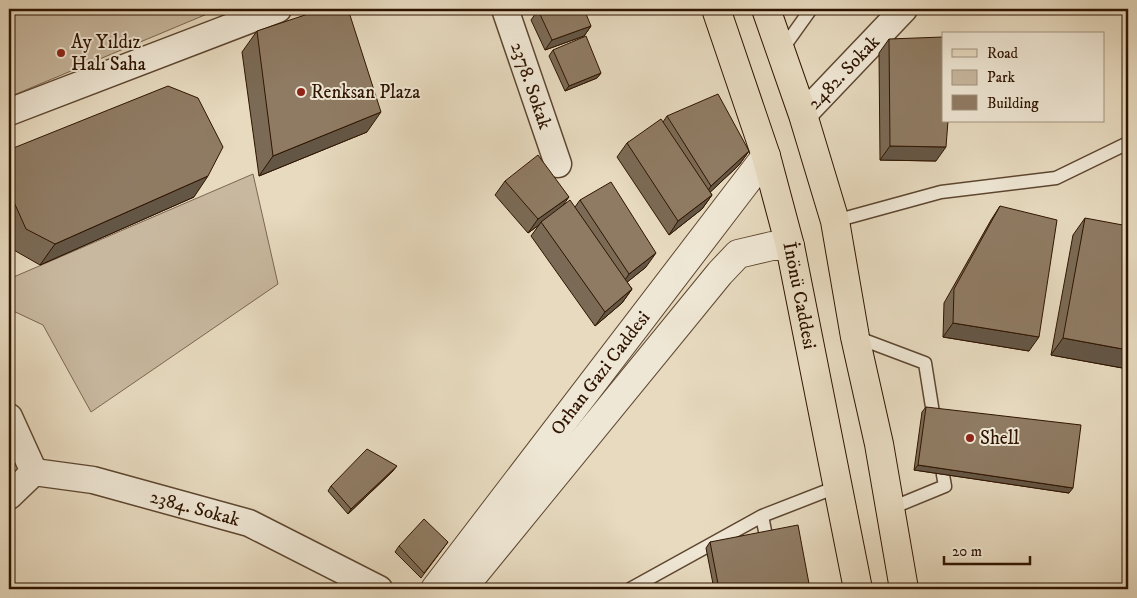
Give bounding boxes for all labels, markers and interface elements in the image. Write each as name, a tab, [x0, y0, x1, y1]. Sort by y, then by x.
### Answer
street label: 2482. Sokak	[803, 30, 885, 114]
place label: Ay Yıldız Halı Saha	[71, 31, 146, 76]
legend	[942, 32, 1104, 122]
street label: 2378. Sokak	[506, 39, 557, 133]
text: Road	[987, 44, 1019, 63]
marker: Ay Yıldız Halı Saha	[55, 47, 67, 59]
text: Park	[987, 68, 1016, 87]
place label: Renksan Plaza	[311, 81, 420, 104]
marker: Renksan Plaza	[295, 86, 307, 98]
text: Building	[987, 94, 1039, 113]
street label: İnönü Caddesi	[778, 240, 822, 351]
street label: Orhan Gazi Caddesi	[546, 306, 655, 439]
place label: Shell	[980, 427, 1019, 450]
marker: Shell	[964, 432, 976, 444]
street label: 2384. Sokak	[148, 485, 243, 532]
scale bar	[944, 533, 1031, 565]
text: 20 m	[952, 542, 982, 561]

